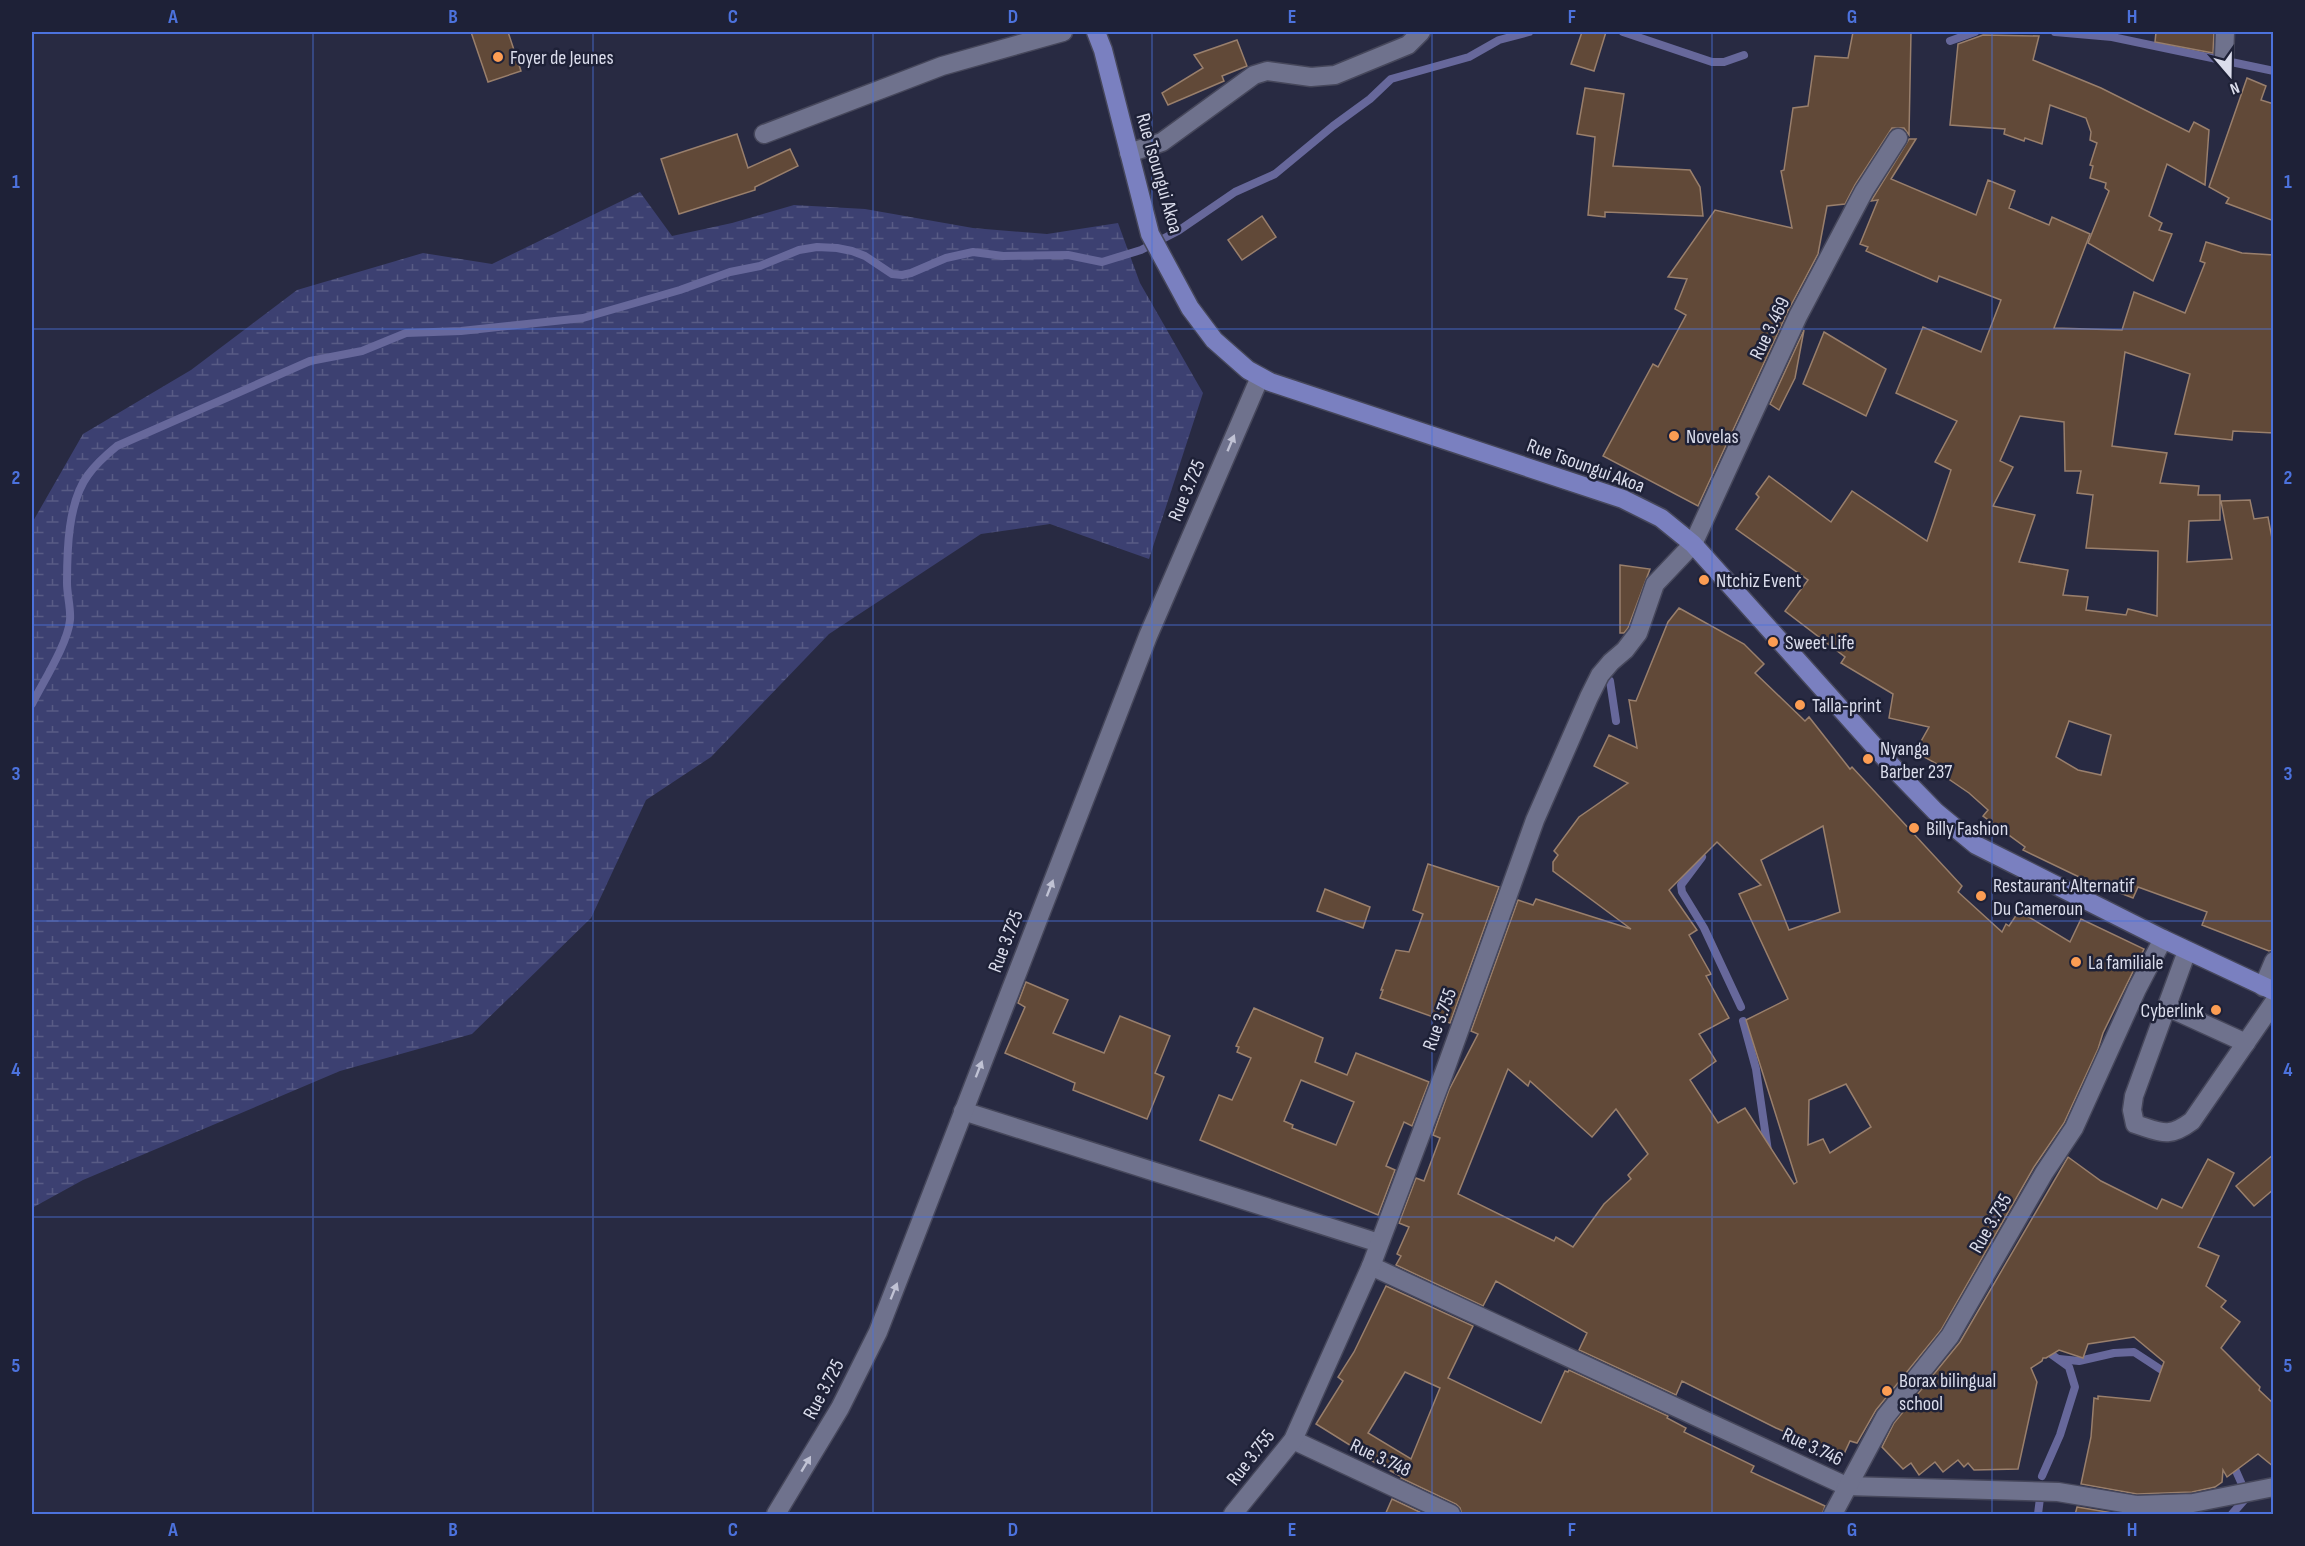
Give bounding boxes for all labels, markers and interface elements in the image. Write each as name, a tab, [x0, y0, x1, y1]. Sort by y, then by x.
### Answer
text: A	[167, 5, 178, 29]
text: B	[448, 5, 458, 29]
text: C	[728, 5, 738, 29]
text: D	[1008, 5, 1018, 29]
text: E	[1288, 5, 1296, 29]
text: F	[1568, 5, 1576, 29]
text: G	[1847, 5, 1857, 29]
text: H	[2127, 5, 2137, 29]
north arrow	[2200, 45, 2260, 105]
place label: Foyer de Jeunes	[510, 46, 614, 70]
marker: Foyer de Jeunes	[491, 50, 505, 64]
text: N	[2227, 77, 2242, 98]
street label: Rue Tsoungui Akoa	[1130, 111, 1188, 236]
text: 1	[12, 170, 20, 194]
text: 1	[2284, 170, 2292, 194]
street label: Rue 3.469	[1744, 293, 1795, 364]
place label: Novelas	[1686, 425, 1739, 449]
marker: Novelas	[1667, 429, 1681, 443]
one-way arrow	[1227, 434, 1236, 452]
street label: Rue Tsoungui Akoa	[1524, 434, 1648, 498]
street label: Rue 3.725	[1163, 456, 1211, 525]
text: 2	[12, 466, 20, 490]
text: 2	[2284, 466, 2292, 490]
place label: Ntchiz Event	[1716, 569, 1801, 593]
marker: Ntchiz Event	[1697, 573, 1711, 587]
place label: Sweet Life	[1785, 631, 1855, 655]
marker: Sweet Life	[1766, 635, 1780, 649]
place label: Talla-print	[1812, 694, 1882, 718]
marker: Talla-print	[1793, 698, 1807, 712]
place label: Nyanga Barber 237	[1880, 737, 1952, 784]
marker: Nyanga Barber 237	[1861, 752, 1875, 766]
text: 3	[12, 762, 21, 786]
text: 3	[2284, 762, 2293, 786]
place label: Billy Fashion	[1926, 817, 2008, 841]
marker: Billy Fashion	[1907, 821, 1921, 835]
place label: Restaurant Alternatif Du Cameroun	[1993, 874, 2135, 921]
one-way arrow	[1045, 878, 1055, 896]
marker: Restaurant Alternatif Du Cameroun	[1974, 889, 1988, 903]
street label: Rue 3.725	[983, 907, 1029, 976]
place label: La familiale	[2088, 951, 2163, 975]
marker: La familiale	[2069, 955, 2083, 969]
street label: Rue 3.755	[1418, 985, 1462, 1054]
place label: Cyberlink	[2141, 999, 2204, 1023]
marker: Cyberlink	[2209, 1003, 2223, 1017]
text: 4	[11, 1058, 21, 1082]
text: 4	[2283, 1058, 2293, 1082]
one-way arrow	[974, 1060, 984, 1078]
street label: Rue 3.735	[1964, 1189, 2017, 1258]
one-way arrow	[890, 1281, 900, 1299]
text: 5	[12, 1354, 21, 1378]
text: 5	[2284, 1354, 2293, 1378]
street label: Rue 3.725	[798, 1355, 850, 1424]
place label: Borax bilingual school	[1899, 1369, 1996, 1416]
marker: Borax bilingual school	[1880, 1384, 1894, 1398]
street label: Rue 3.746	[1778, 1422, 1847, 1471]
street label: Rue 3.755	[1222, 1425, 1280, 1490]
street label: Rue 3.748	[1346, 1433, 1415, 1482]
one-way arrow	[801, 1456, 812, 1472]
text: A	[167, 1518, 178, 1542]
text: B	[448, 1518, 458, 1542]
text: C	[728, 1518, 738, 1542]
text: D	[1008, 1518, 1018, 1542]
text: E	[1288, 1518, 1296, 1542]
text: F	[1568, 1518, 1576, 1542]
text: G	[1847, 1518, 1857, 1542]
text: H	[2127, 1518, 2137, 1542]

